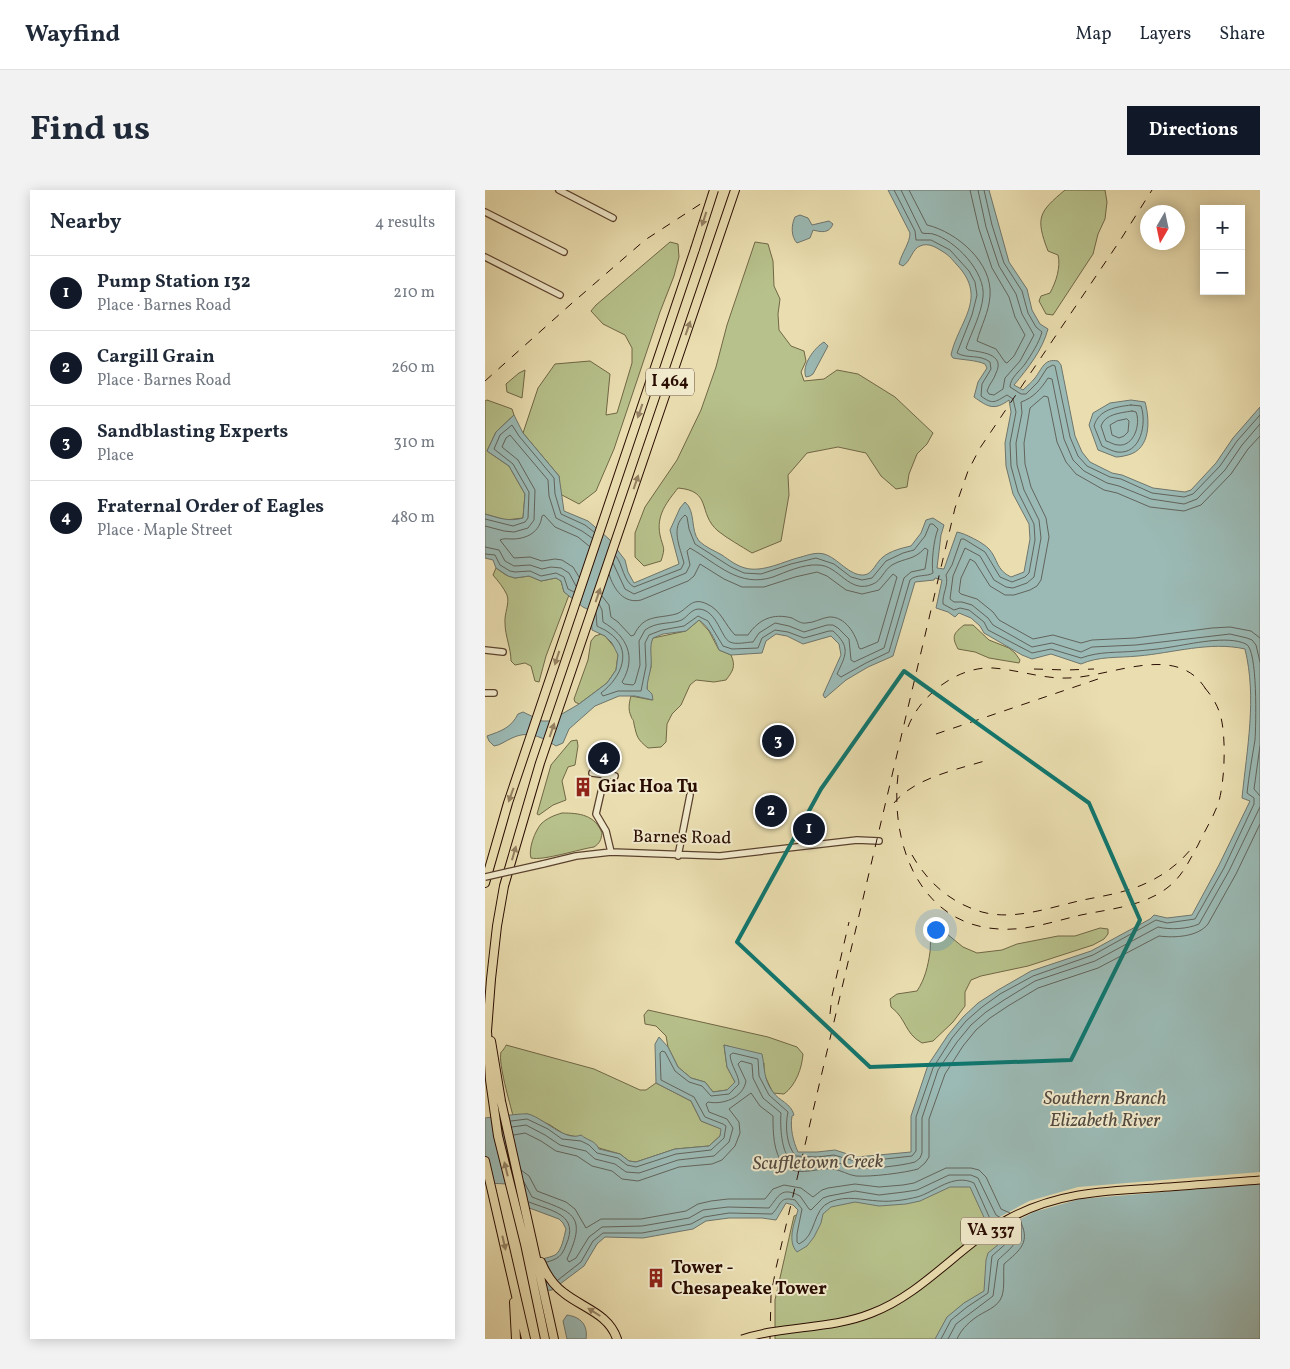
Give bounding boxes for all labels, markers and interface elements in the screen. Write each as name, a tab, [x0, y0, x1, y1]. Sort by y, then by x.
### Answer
text: Wayfind	[25, 18, 120, 52]
text: Map	[1075, 22, 1111, 47]
text: Layers	[1139, 22, 1191, 47]
text: Share	[1219, 22, 1265, 47]
text: Find us	[30, 106, 150, 154]
button: Directions	[1127, 106, 1260, 155]
north arrow	[1140, 205, 1185, 250]
map controls	[1200, 205, 1245, 295]
button: +	[1200, 205, 1245, 250]
text: Nearby	[50, 208, 121, 237]
text: 4 results	[375, 212, 435, 234]
one-way arrow	[700, 212, 708, 227]
button: −	[1200, 250, 1245, 295]
text: Pump Station 132	[97, 269, 251, 295]
text: 1	[63, 282, 69, 304]
text: 210 m	[393, 282, 435, 304]
text: Place · Barnes Road	[97, 295, 231, 317]
one-way arrow	[685, 321, 692, 336]
text: Cargill Grain	[97, 344, 215, 370]
text: 2	[62, 357, 70, 379]
text: 260 m	[391, 357, 435, 379]
road number: I 464	[646, 368, 694, 396]
text: Place · Barnes Road	[97, 370, 231, 392]
one-way arrow	[636, 404, 643, 419]
text: Sandblasting Experts	[97, 419, 288, 445]
text: 3	[62, 432, 70, 454]
text: 310 m	[394, 432, 435, 454]
text: Place	[97, 445, 134, 467]
one-way arrow	[632, 474, 640, 489]
text: Fraternal Order of Eagles	[97, 494, 324, 520]
text: 4	[61, 507, 71, 529]
text: 480 m	[391, 507, 435, 529]
text: Place · Maple Street	[97, 520, 233, 542]
one-way arrow	[594, 587, 602, 602]
one-way arrow	[553, 650, 560, 665]
one-way arrow	[548, 722, 556, 737]
pin: 3	[762, 722, 794, 760]
pin: 4	[588, 739, 620, 777]
place label: Giac Hoa Tu	[598, 775, 698, 800]
building icon: Giac Hoa Tu	[572, 776, 594, 798]
one-way arrow	[507, 788, 514, 803]
pin: 2	[755, 792, 787, 830]
pin: 1	[793, 810, 825, 848]
street label: Barnes Road	[632, 825, 732, 851]
one-way arrow	[510, 845, 518, 860]
your location	[923, 917, 949, 943]
water label: Southern Branch Elizabeth River	[1044, 1086, 1166, 1134]
water label: Scuffletown Creek	[752, 1149, 884, 1177]
one-way arrow	[502, 1161, 510, 1176]
road number: VA 337	[961, 1218, 1021, 1244]
one-way arrow	[500, 1235, 508, 1250]
place label: Tower - Chesapeake Tower	[671, 1256, 827, 1302]
building icon: Tower - Chesapeake Tower	[645, 1267, 667, 1289]
one-way arrow	[588, 1308, 601, 1317]

